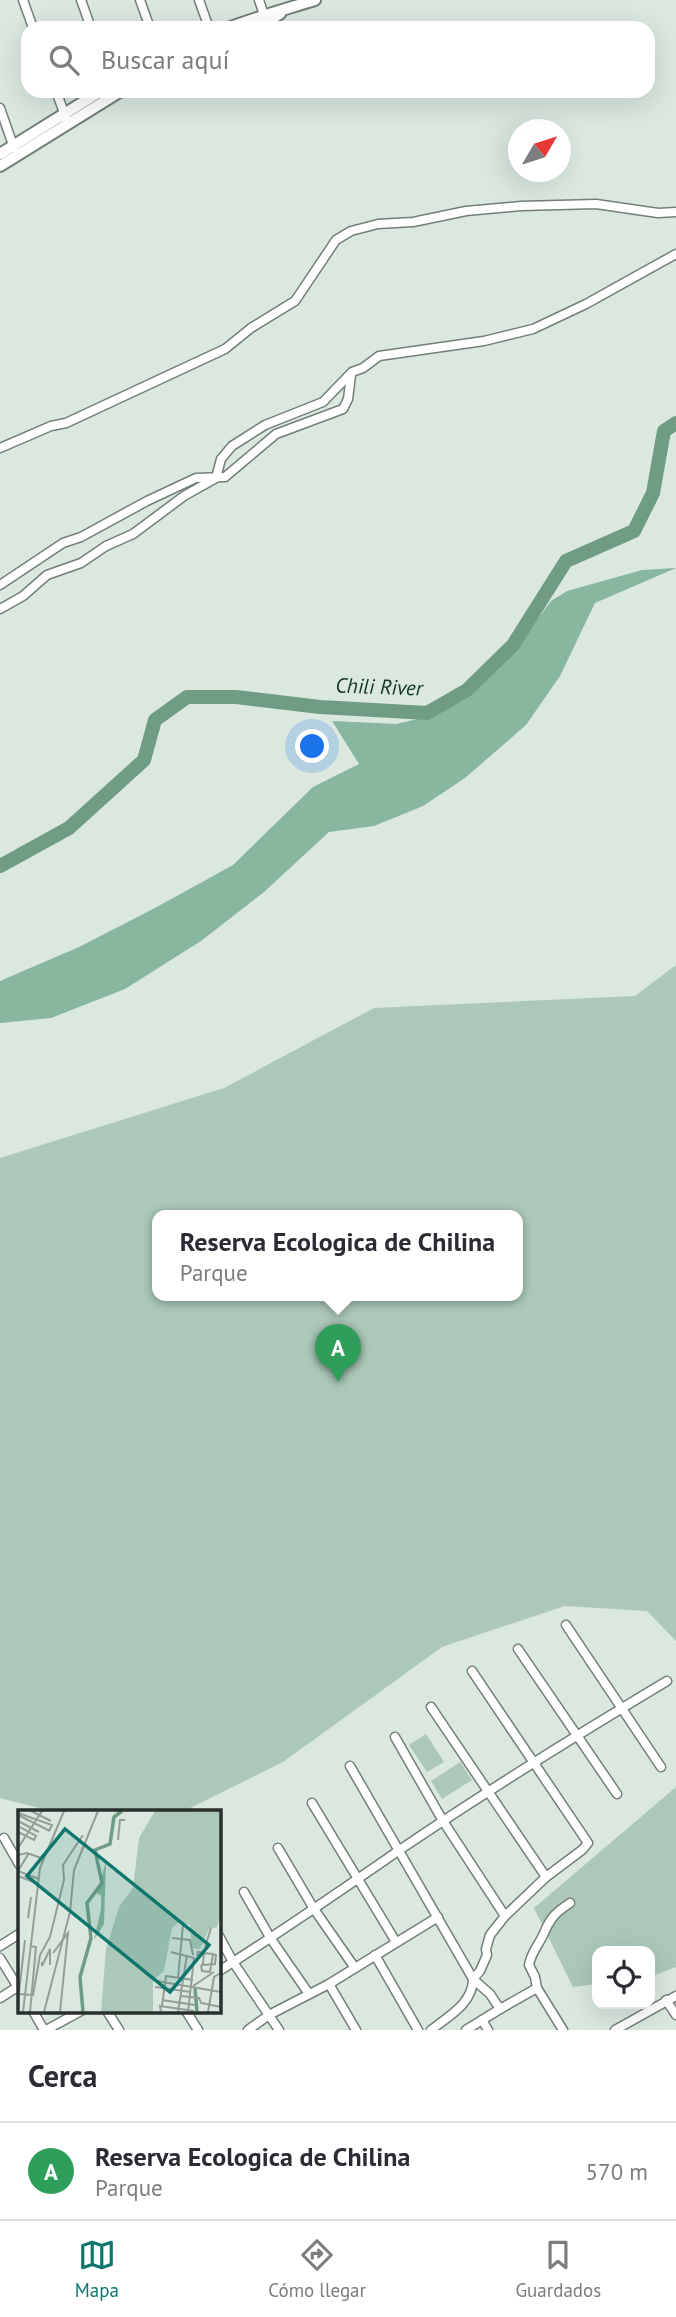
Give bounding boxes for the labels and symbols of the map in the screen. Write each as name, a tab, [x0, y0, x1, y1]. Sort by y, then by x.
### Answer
north arrow	[508, 119, 571, 182]
water label: Chili River	[335, 671, 425, 702]
your location	[295, 729, 329, 763]
pin: A	[315, 1324, 361, 1382]
inset map	[18, 1810, 220, 2012]

